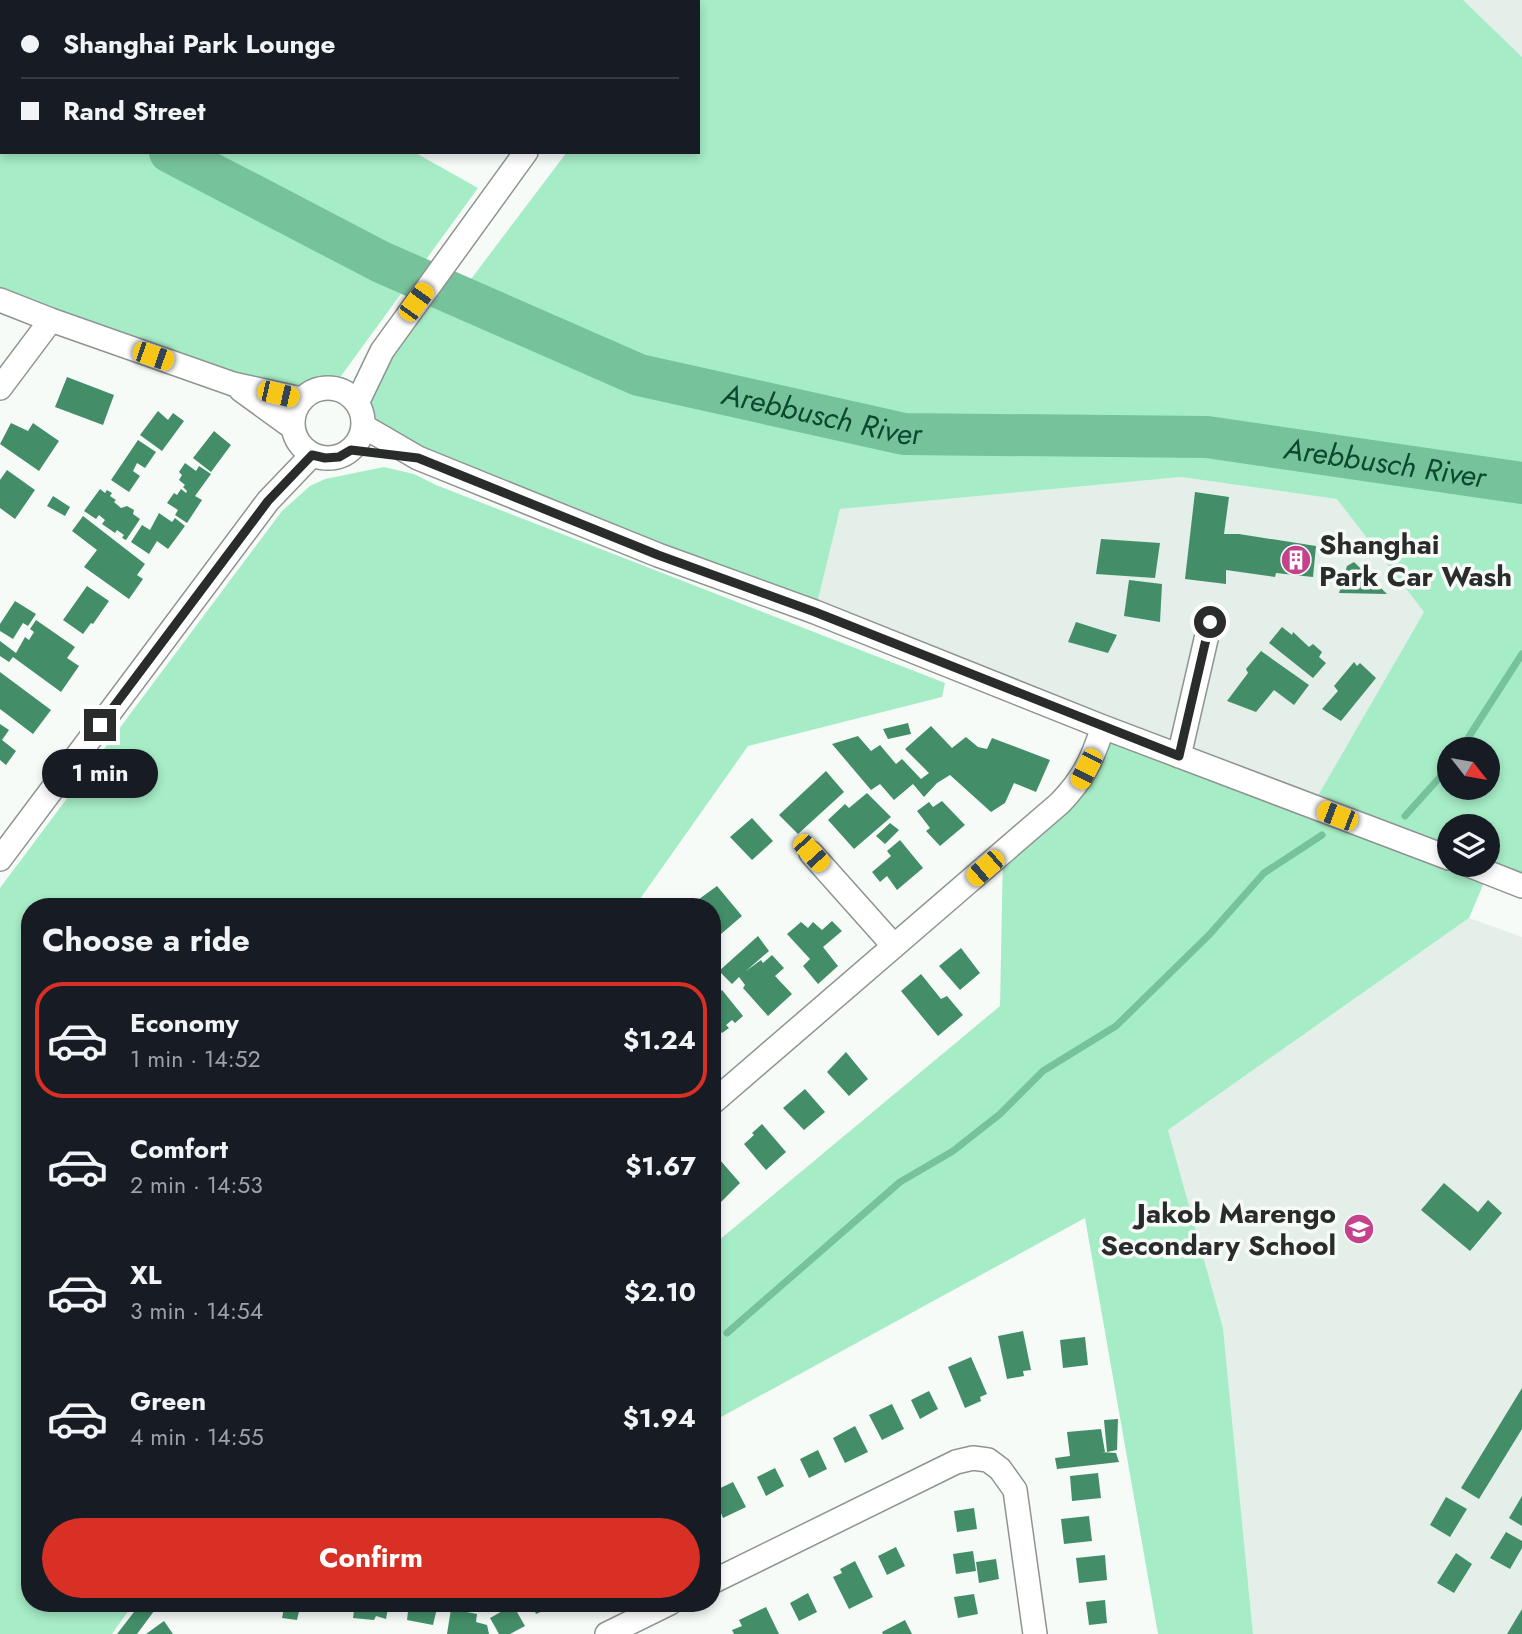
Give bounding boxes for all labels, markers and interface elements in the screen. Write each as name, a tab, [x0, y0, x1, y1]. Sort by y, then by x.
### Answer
text: Shanghai Park Lounge	[63, 25, 335, 63]
text: Rand Street	[63, 92, 206, 130]
car	[396, 279, 437, 325]
car	[130, 339, 177, 373]
water label: Arebbusch River	[717, 372, 924, 455]
car	[256, 379, 301, 409]
water label: Arebbusch River	[1280, 426, 1491, 499]
place label: Shanghai Park Car Wash	[1319, 524, 1512, 597]
building icon: Shanghai Park Car Wash	[1279, 543, 1313, 577]
route start	[1194, 606, 1226, 638]
route end	[84, 709, 116, 741]
north arrow	[1437, 737, 1500, 800]
map controls	[1437, 737, 1500, 877]
car	[1068, 746, 1105, 792]
callout: 1 min	[42, 750, 158, 798]
text: 1 min	[71, 756, 129, 790]
car	[1314, 799, 1361, 833]
button: layers	[1437, 814, 1500, 877]
car	[790, 830, 833, 876]
car	[963, 846, 1008, 890]
text: Choose a ride	[42, 917, 250, 963]
text: Economy	[130, 1004, 239, 1042]
icon: car	[46, 1009, 109, 1072]
text: $1.24	[623, 1021, 696, 1059]
text: 1 min · 14:52	[130, 1042, 261, 1076]
text: Comfort	[130, 1130, 228, 1168]
icon: car	[46, 1135, 109, 1198]
text: $1.67	[625, 1147, 696, 1185]
text: 2 min · 14:53	[130, 1168, 263, 1202]
place label: Jakob Marengo Secondary School	[1100, 1193, 1336, 1266]
school or university icon: Jakob Marengo Secondary School	[1342, 1212, 1376, 1246]
text: XL	[130, 1256, 162, 1294]
icon: car	[46, 1261, 109, 1324]
text: $2.10	[624, 1273, 696, 1311]
text: 3 min · 14:54	[130, 1294, 263, 1328]
text: Green	[130, 1382, 206, 1420]
icon: car	[46, 1387, 109, 1450]
text: $1.94	[623, 1399, 696, 1437]
text: 4 min · 14:55	[130, 1420, 264, 1454]
button: Confirm	[42, 1518, 700, 1598]

